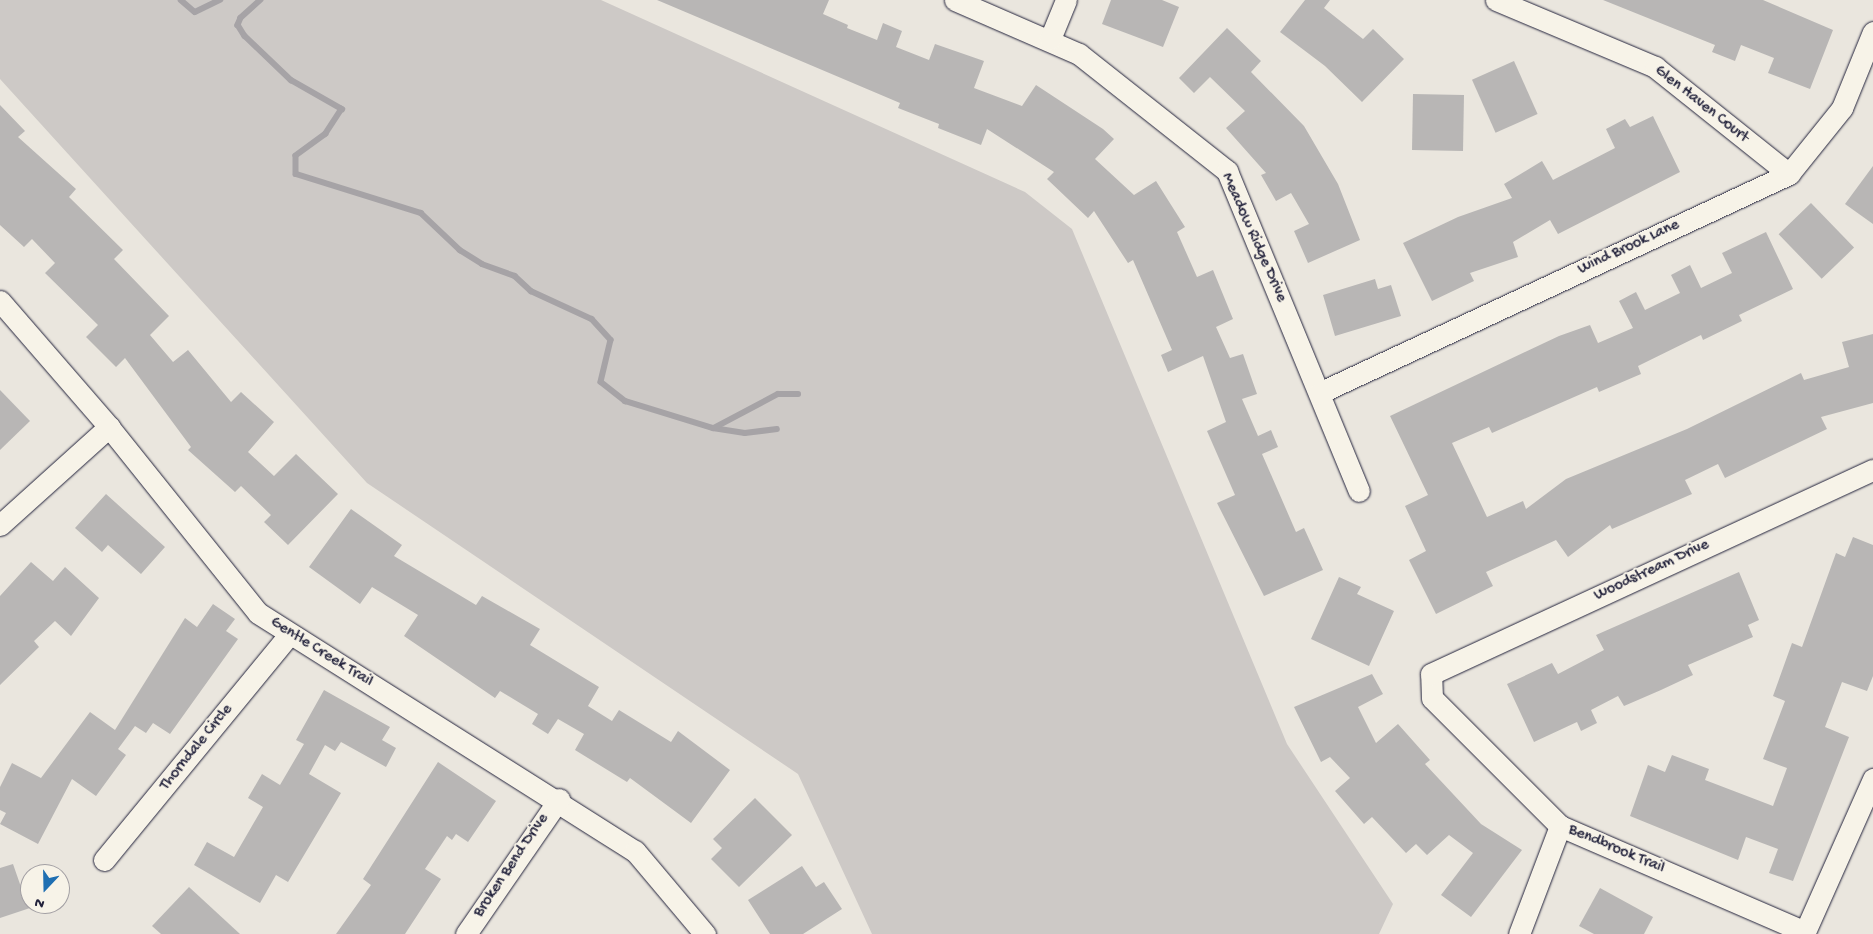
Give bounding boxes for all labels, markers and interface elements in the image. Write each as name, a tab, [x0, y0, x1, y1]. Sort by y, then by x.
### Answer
street label: Glen Haven Court	[1650, 62, 1752, 148]
street label: Meadow Ridge Drive	[1216, 170, 1290, 306]
street label: Wind Brook Lane	[1575, 216, 1683, 280]
street label: Woodstream Drive	[1591, 536, 1713, 606]
street label: Gentle Creek Trail	[266, 614, 376, 692]
street label: Thorndale Circle	[156, 701, 238, 795]
street label: Broken Bend Drive	[470, 810, 554, 922]
street label: Bendbrook Trail	[1565, 821, 1667, 879]
north arrow	[20, 864, 70, 914]
text: N	[32, 893, 47, 912]

